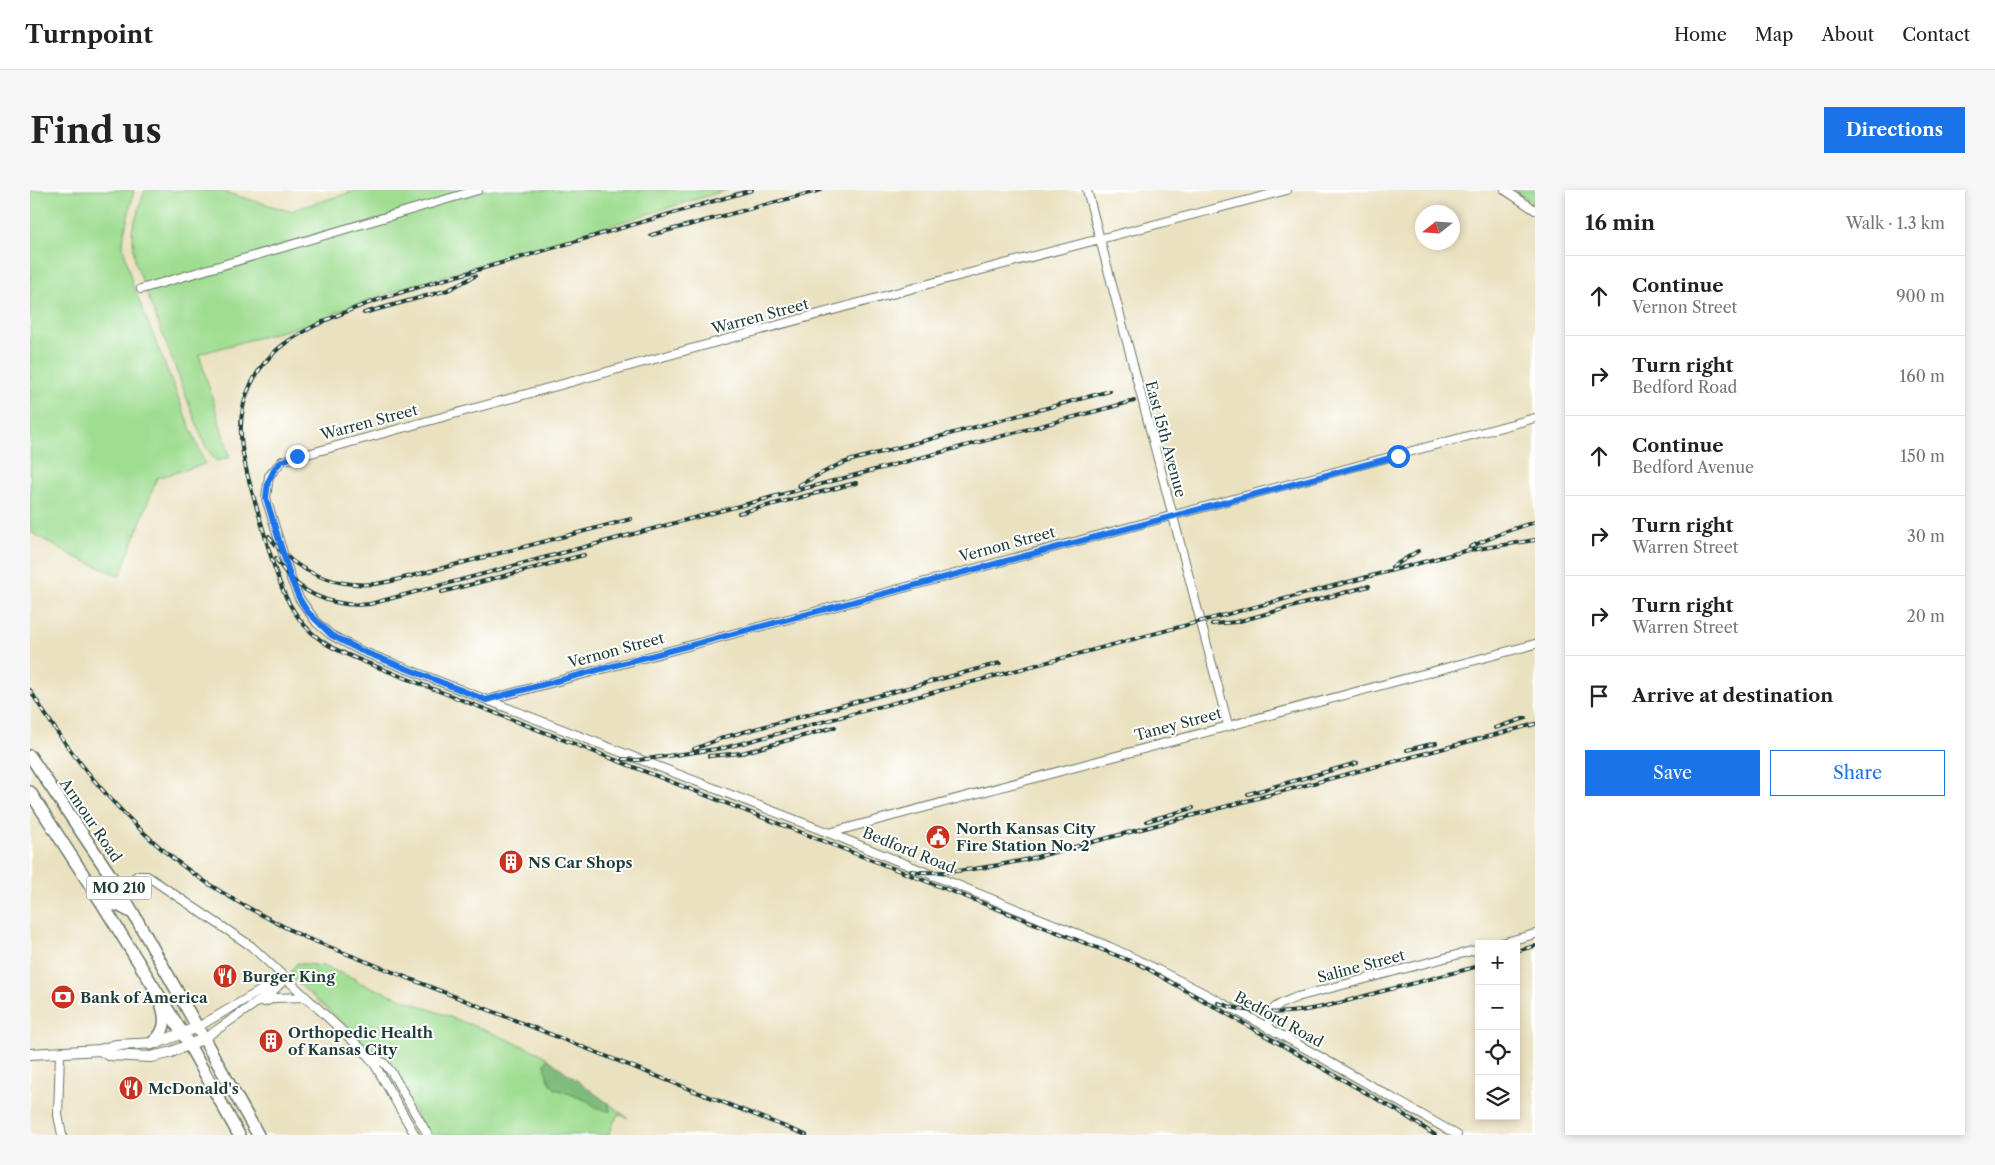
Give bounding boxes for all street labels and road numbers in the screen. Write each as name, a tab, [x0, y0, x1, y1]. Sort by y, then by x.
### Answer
street label: Warren Street	[708, 294, 811, 338]
street label: East 15th Avenue	[1141, 379, 1191, 499]
street label: Warren Street	[317, 400, 420, 444]
street label: Vernon Street	[956, 522, 1058, 566]
street label: Vernon Street	[565, 628, 667, 672]
street label: Taney Street	[1132, 703, 1224, 745]
street label: Armour Road	[55, 774, 126, 866]
street label: Bedford Road	[860, 823, 958, 877]
road number: MO 210	[86, 876, 152, 900]
street label: Saline Street	[1315, 945, 1408, 987]
street label: Bedford Road	[1231, 987, 1327, 1051]

